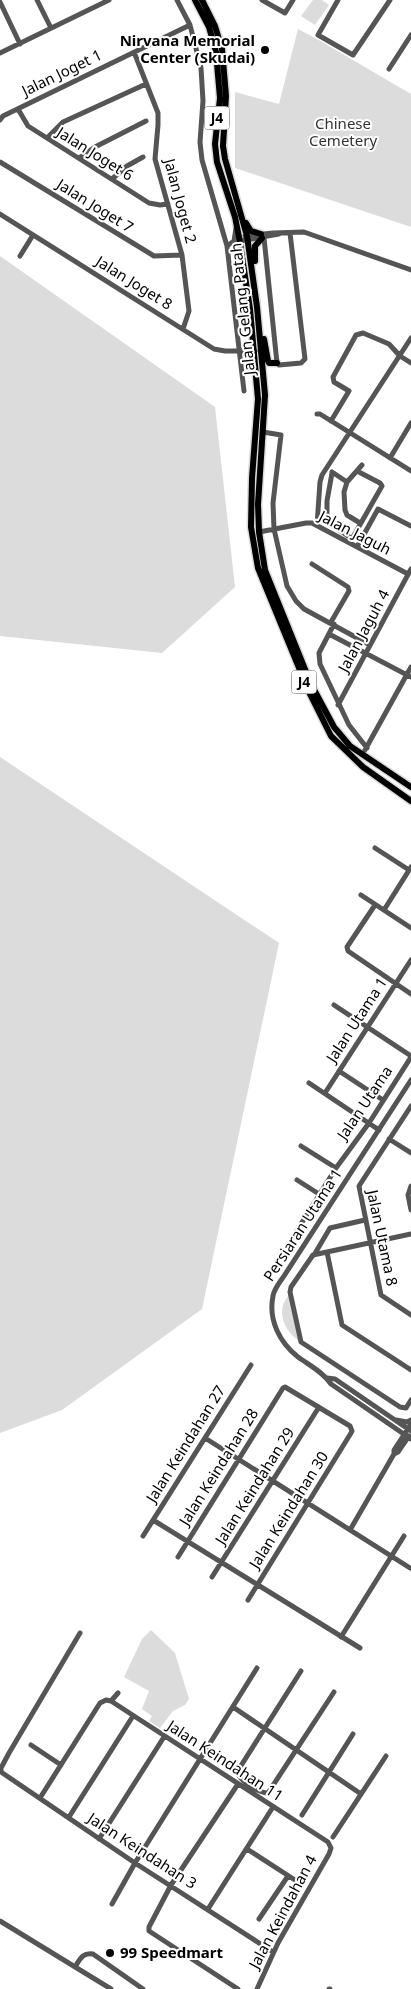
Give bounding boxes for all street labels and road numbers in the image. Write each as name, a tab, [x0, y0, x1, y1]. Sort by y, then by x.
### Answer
street label: Jalan Joget 1	[16, 44, 105, 101]
road number: J4	[204, 106, 230, 130]
street label: Jalan Joget 6	[52, 121, 138, 185]
street label: Jalan Joget 2	[160, 154, 202, 245]
street label: Jalan Joget 7	[52, 173, 138, 237]
street label: Jalan Gelang Patah	[225, 242, 259, 378]
street label: Jalan Joget 8	[91, 250, 177, 314]
street label: Jalan Jaguh	[314, 505, 395, 559]
street label: Jalan Jaguh 4	[332, 585, 393, 677]
road number: J4	[292, 670, 316, 694]
street label: Jalan Utama 1	[320, 973, 391, 1068]
street label: Jalan Utama	[331, 1062, 396, 1145]
street label: Persiaran Utama 1	[258, 1164, 346, 1285]
street label: Jalan Utama 8	[363, 1186, 403, 1288]
street label: Jalan Keindahan 27	[140, 1381, 229, 1508]
street label: Jalan Keindahan 28	[173, 1404, 262, 1531]
street label: Jalan Keindahan 29	[209, 1423, 298, 1550]
street label: Jalan Keindahan 30	[243, 1447, 332, 1574]
street label: Jalan Keindahan 11	[162, 1714, 287, 1805]
street label: Jalan Keindahan 3	[83, 1806, 201, 1893]
street label: Jalan Keindahan 4	[243, 1851, 321, 1974]

